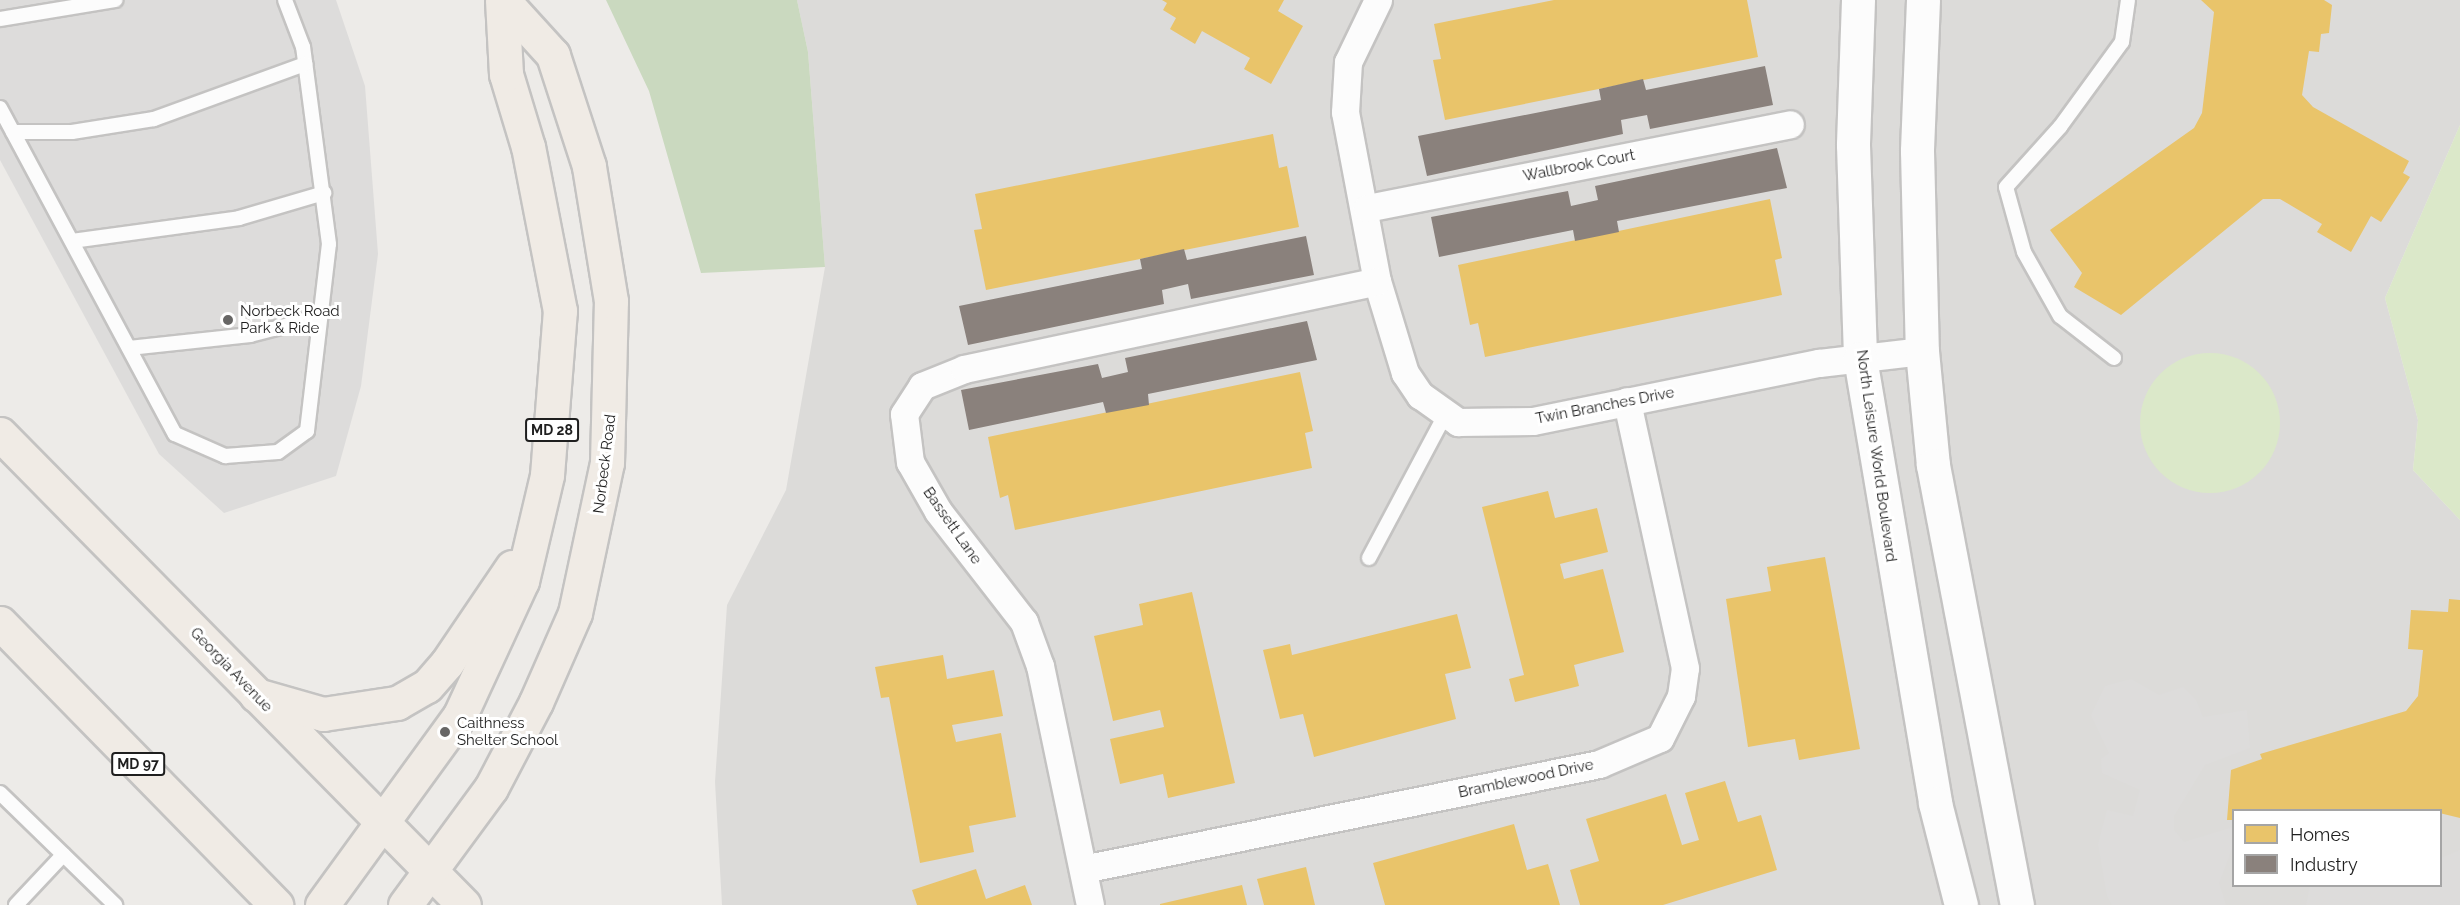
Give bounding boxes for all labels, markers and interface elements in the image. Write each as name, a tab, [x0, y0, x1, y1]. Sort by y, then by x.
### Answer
street label: Wallbrook Court	[1522, 146, 1636, 186]
place label: Norbeck Road Park & Ride	[240, 302, 340, 337]
marker: Norbeck Road Park & Ride	[221, 313, 235, 327]
street label: North Leisure World Boulevard	[1852, 348, 1900, 564]
street label: Twin Branches Drive	[1534, 384, 1676, 428]
street label: Norbeck Road	[590, 413, 620, 515]
road number: MD 28	[525, 419, 579, 441]
street label: Bassett Lane	[919, 484, 985, 568]
street label: Georgia Avenue	[186, 624, 276, 716]
place label: Caithness Shelter School	[457, 714, 559, 749]
marker: Caithness Shelter School	[438, 725, 452, 739]
road number: MD 97	[111, 753, 165, 775]
street label: Bramblewood Drive	[1457, 756, 1595, 802]
legend	[2232, 809, 2442, 887]
text: Homes	[2290, 824, 2350, 845]
text: Industry	[2290, 854, 2358, 875]

